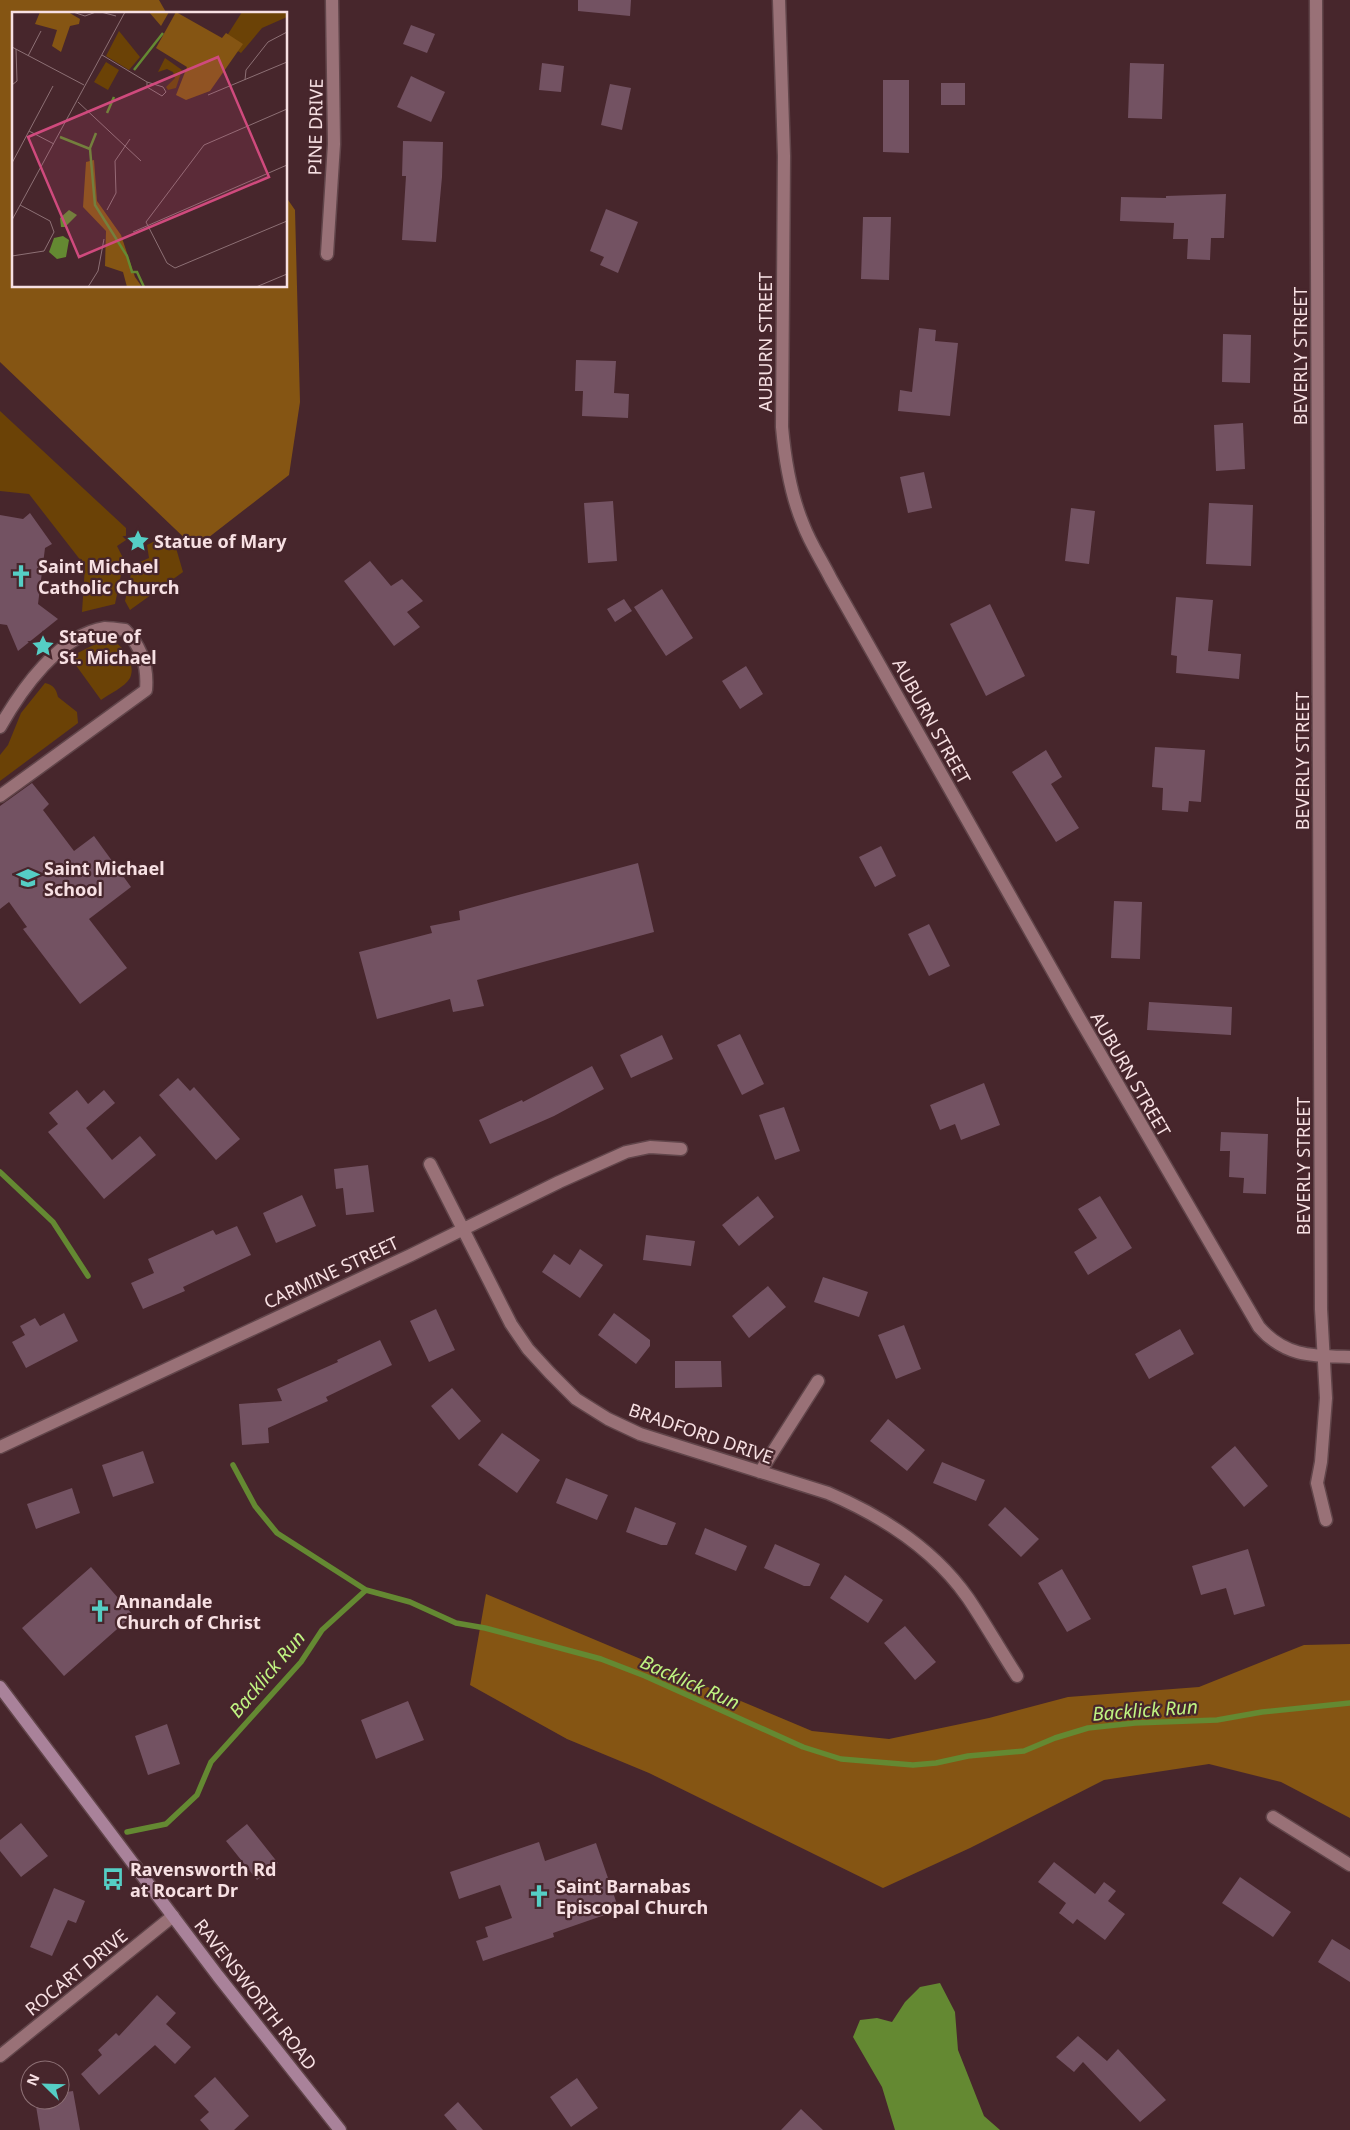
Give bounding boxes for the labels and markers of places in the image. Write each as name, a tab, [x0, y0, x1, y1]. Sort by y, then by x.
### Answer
place icon: Statue of Mary	[125, 528, 151, 554]
place label: Statue of Mary	[154, 529, 287, 553]
place label: Saint Michael Catholic Church	[38, 554, 179, 599]
church icon: Saint Michael Catholic Church	[8, 563, 34, 589]
place label: Statue of St. Michael	[59, 624, 157, 669]
place icon: Statue of St. Michael	[30, 633, 56, 659]
place label: Saint Michael School	[44, 856, 165, 901]
school or university icon: Saint Michael School	[15, 865, 41, 891]
place label: Annandale Church of Christ	[116, 1589, 261, 1634]
church icon: Annandale Church of Christ	[87, 1598, 113, 1624]
place label: Ravensworth Rd at Rocart Dr	[130, 1857, 276, 1902]
bus stop icon: Ravensworth Rd at Rocart Dr	[100, 1866, 126, 1892]
place label: Saint Barnabas Episcopal Church	[556, 1874, 708, 1919]
church icon: Saint Barnabas Episcopal Church	[526, 1883, 552, 1909]

